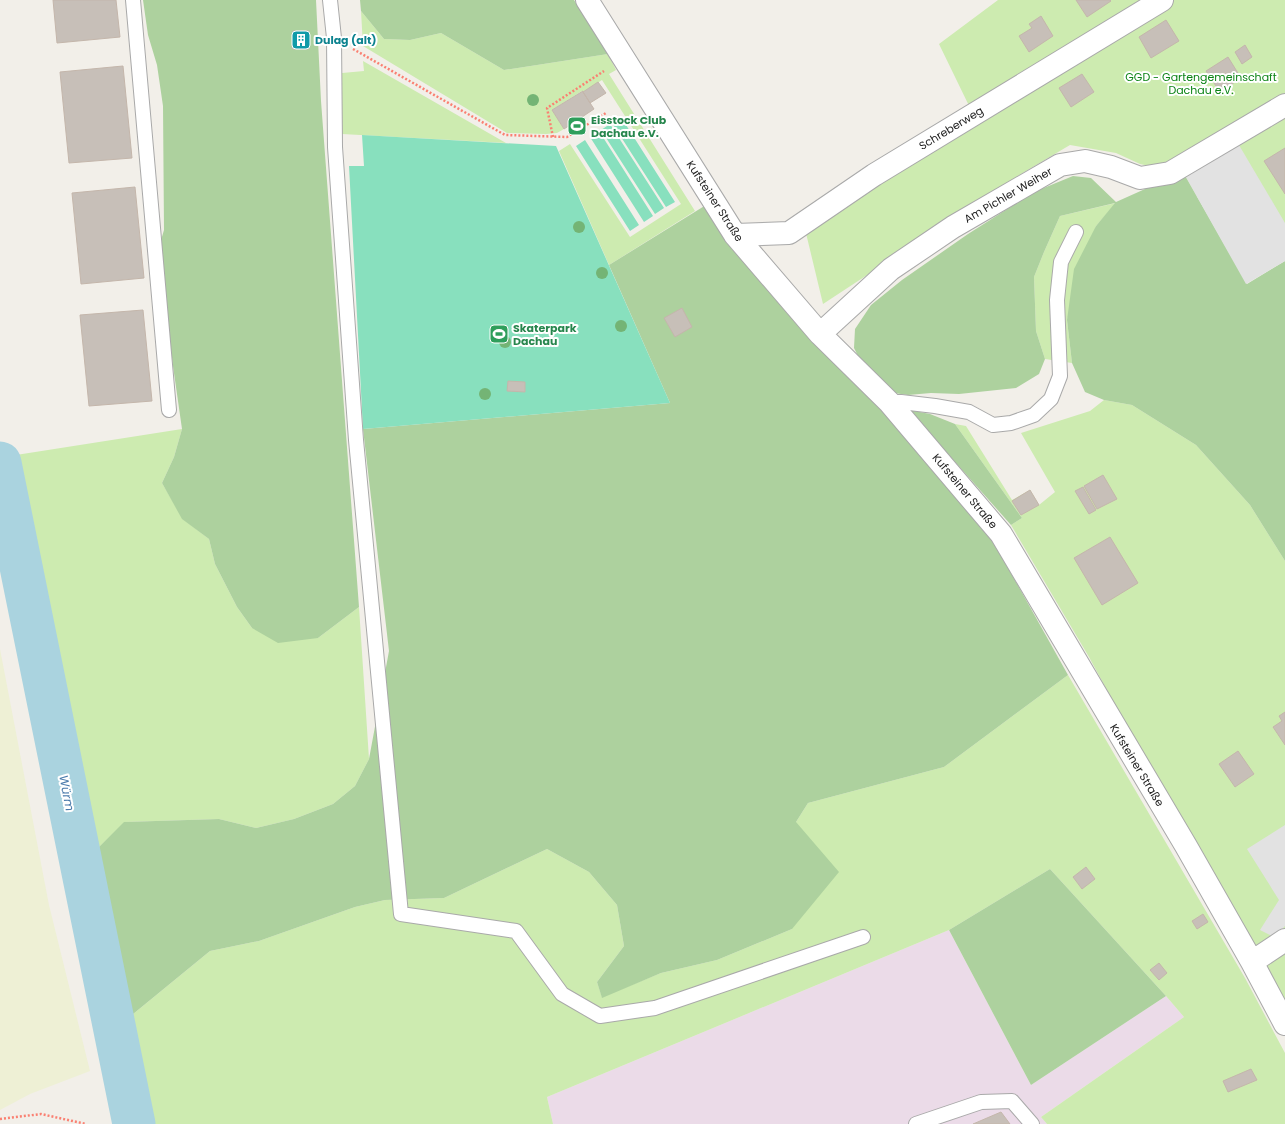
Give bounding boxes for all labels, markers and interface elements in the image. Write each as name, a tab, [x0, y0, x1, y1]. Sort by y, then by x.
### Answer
building icon: Dulag (alt)	[290, 29, 312, 51]
place label: Dulag (alt)	[315, 32, 377, 48]
park label: GGD - Gartengemeinschaft Dachau e.V.	[1125, 69, 1277, 98]
street label: Schreberweg	[916, 102, 986, 154]
place label: Eisstock Club Dachau e.V.	[591, 112, 667, 141]
sports icon: Eisstock Club Dachau e.V.	[566, 115, 588, 137]
street label: Kufsteiner Straße	[683, 157, 747, 245]
street label: Am Pichler Weiher	[961, 163, 1055, 227]
place label: Skaterpark Dachau	[513, 320, 577, 349]
sports icon: Skaterpark Dachau	[488, 323, 510, 345]
street label: Kufsteiner Straße	[929, 450, 1001, 532]
street label: Kufsteiner Straße	[1106, 721, 1168, 809]
water label: Würm	[55, 774, 79, 812]

